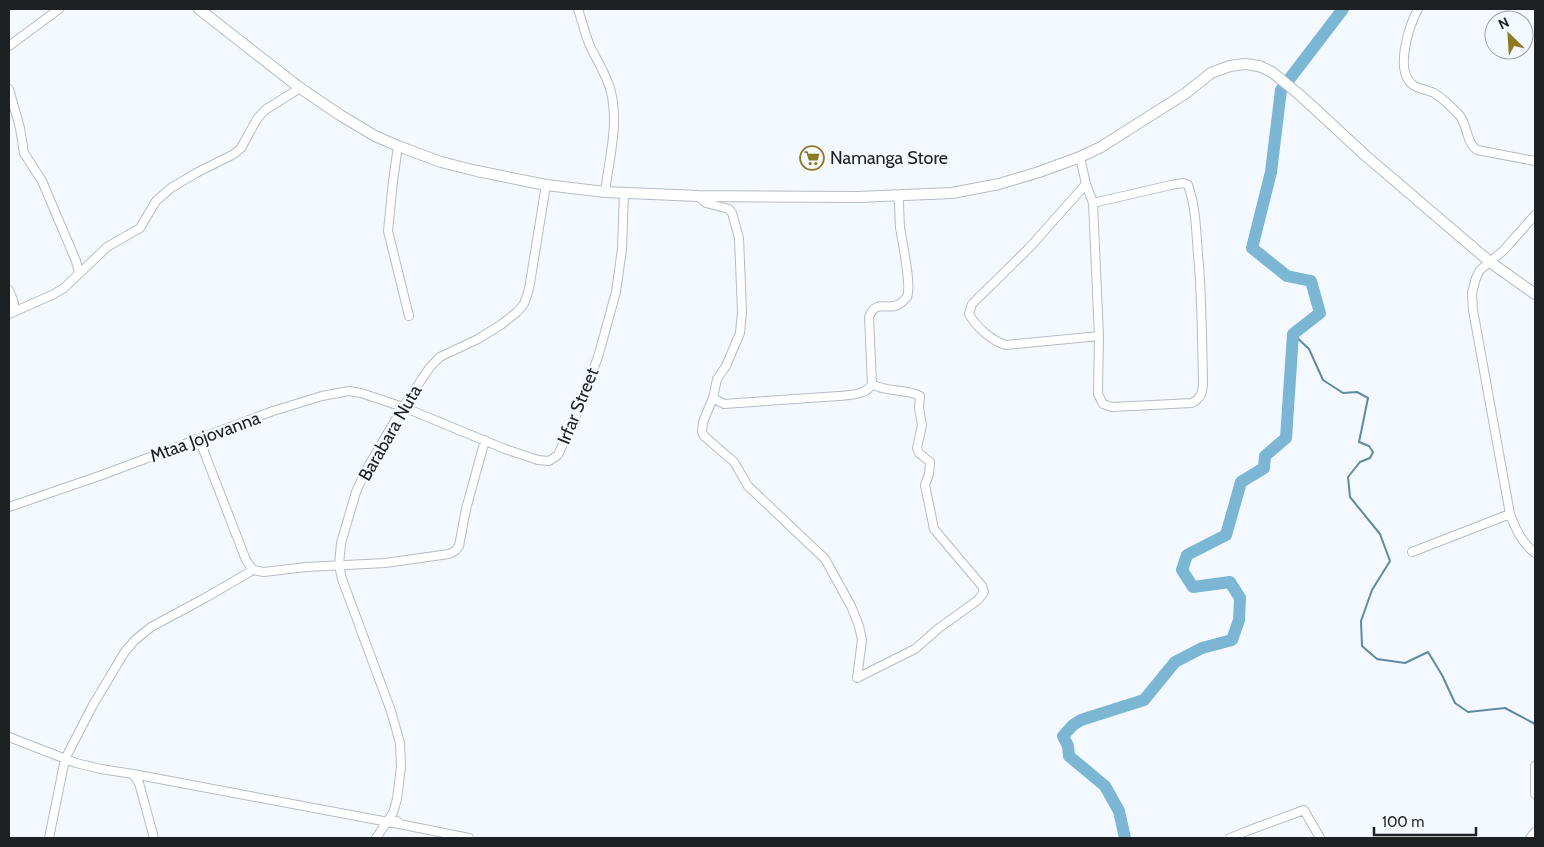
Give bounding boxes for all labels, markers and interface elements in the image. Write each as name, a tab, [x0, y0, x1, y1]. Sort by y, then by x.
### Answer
north arrow	[1484, 10, 1534, 60]
text: N	[1495, 13, 1512, 33]
supermarket icon: Namanga Store	[799, 145, 825, 171]
place label: Namanga Store	[830, 147, 948, 169]
street label: Irfar Street	[553, 365, 603, 447]
street label: Barabara Nuta	[354, 381, 426, 485]
street label: Mtaa Jojovanna	[147, 407, 263, 467]
scale bar	[1374, 804, 1476, 836]
text: 100 m	[1382, 813, 1424, 831]

